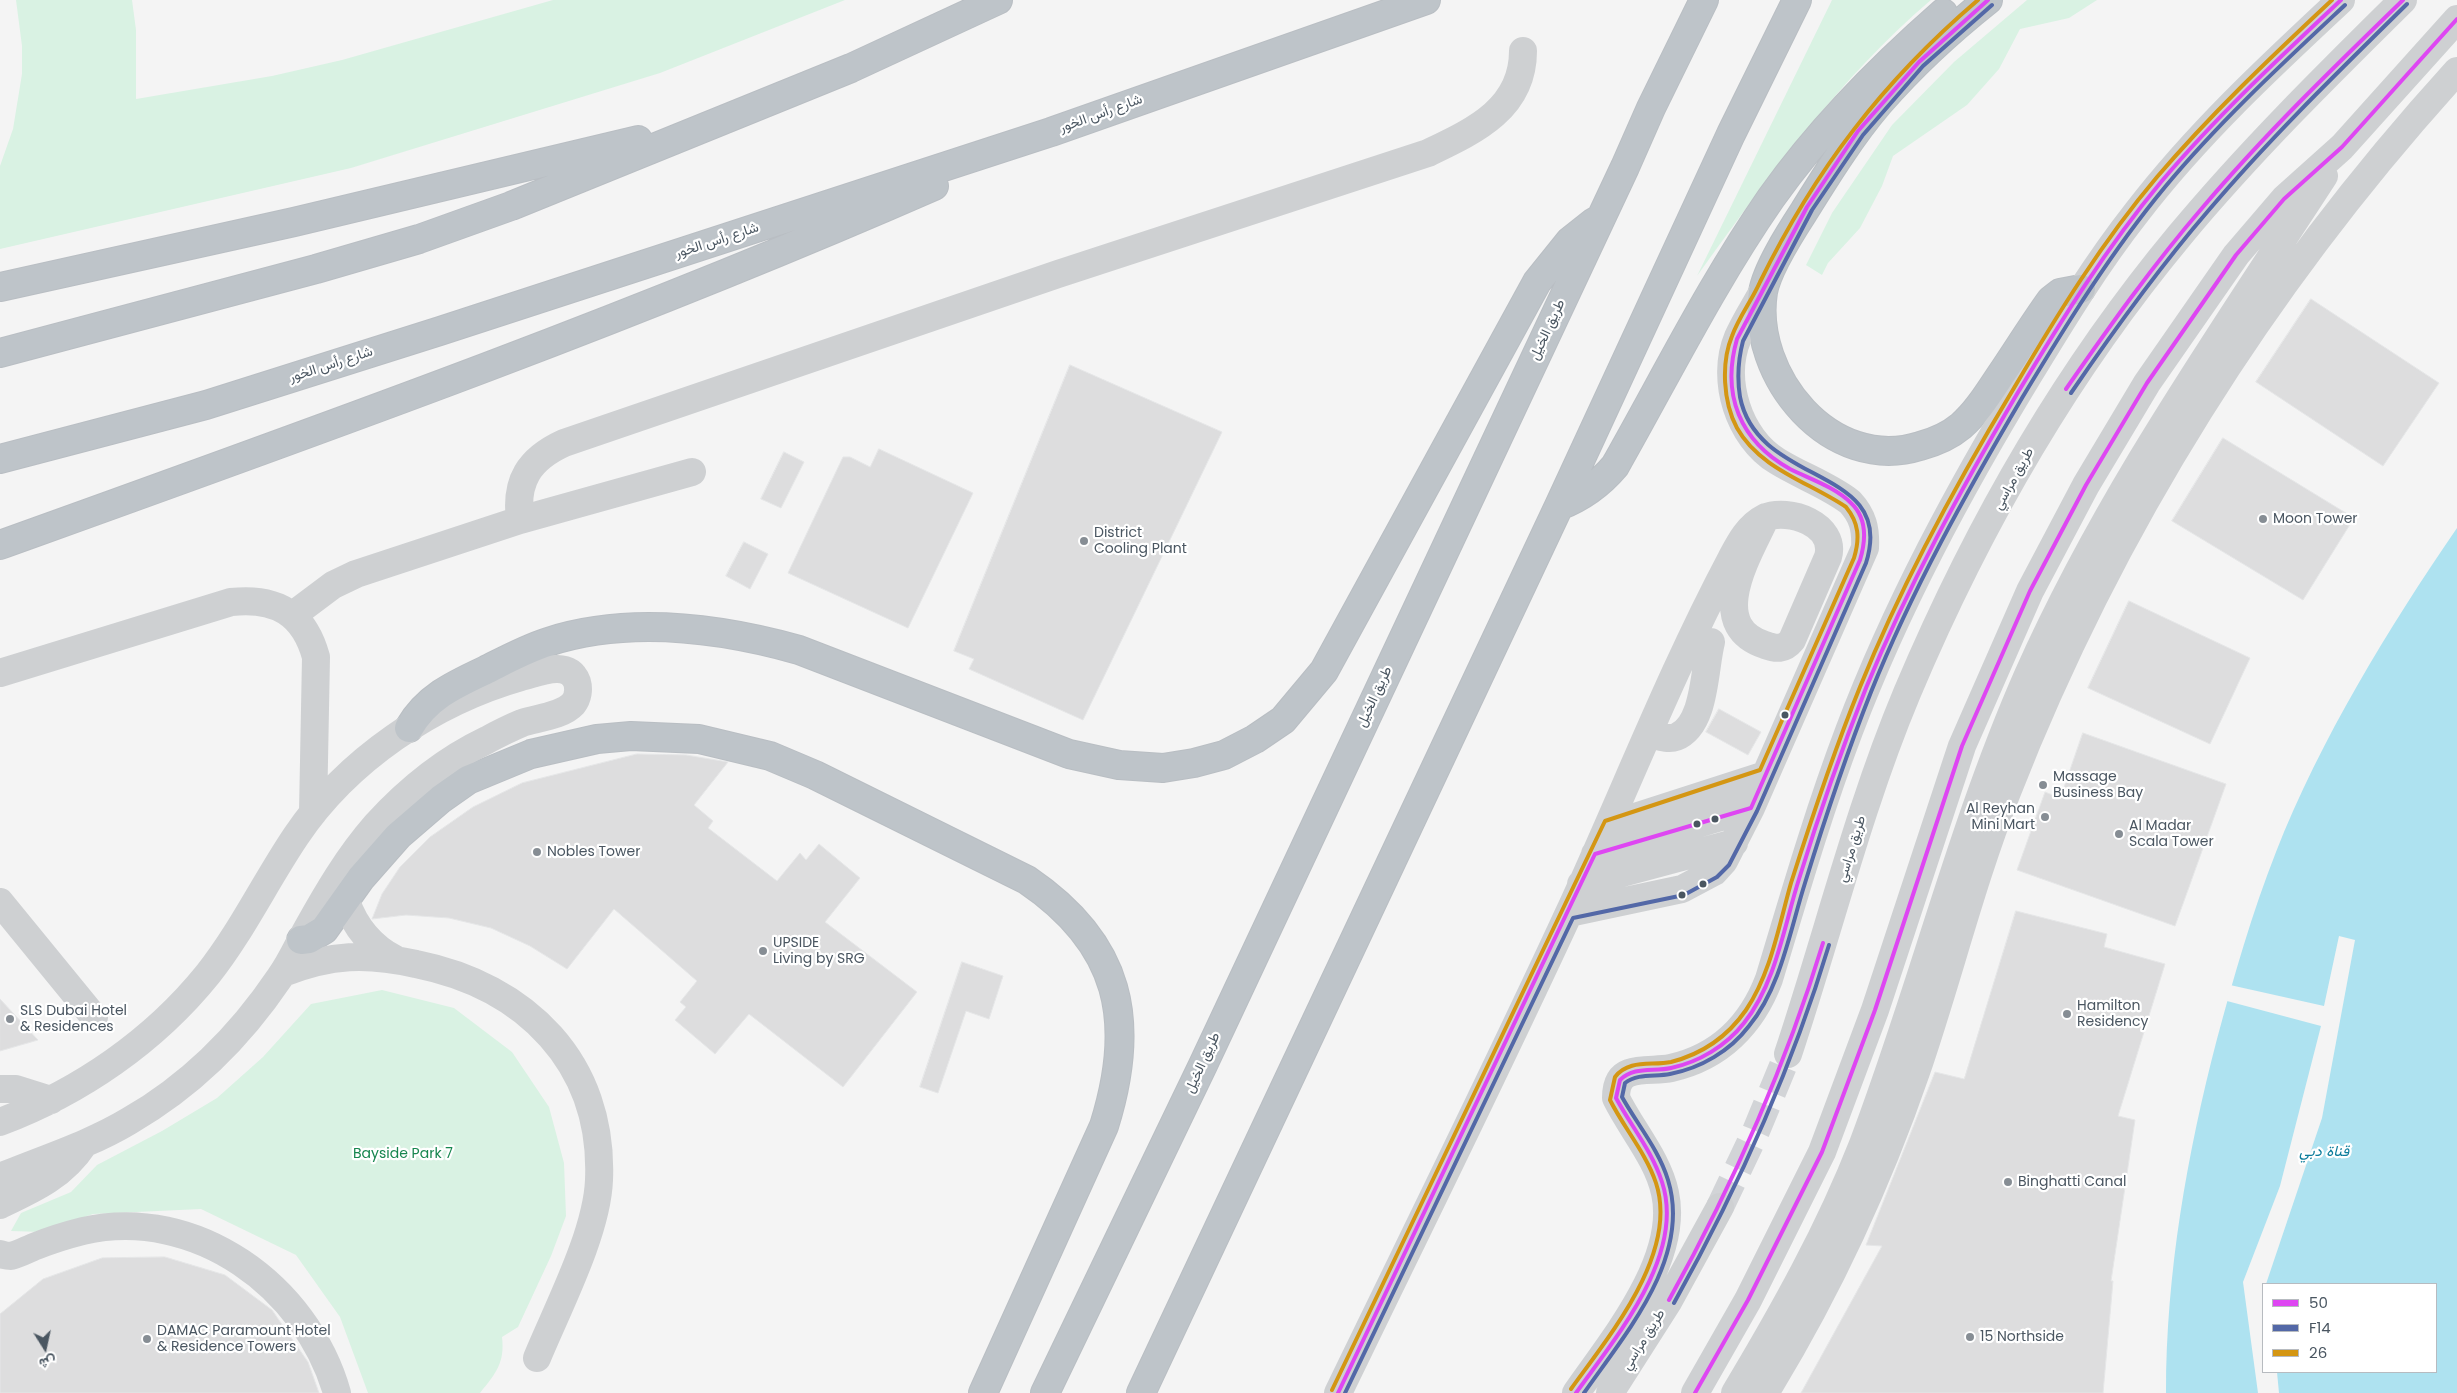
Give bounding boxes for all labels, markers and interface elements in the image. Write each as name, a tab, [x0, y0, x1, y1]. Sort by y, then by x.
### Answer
street label: شارع رأس الخور	[1057, 91, 1145, 137]
street label: شارع رأس الخور	[673, 220, 761, 262]
street label: طريق الخيل	[1527, 297, 1569, 363]
street label: شارع رأس الخور	[287, 344, 375, 386]
street label: طريق مراسي	[1990, 445, 2038, 513]
place label: Moon Tower	[2273, 511, 2358, 527]
marker: Moon Tower	[2257, 513, 2269, 525]
place label: District Cooling Plant	[1094, 525, 1187, 558]
marker: District Cooling Plant	[1078, 535, 1090, 547]
street label: طريق الخيل	[1354, 664, 1396, 730]
unlabelled marker	[1780, 710, 1790, 720]
place label: Massage Business Bay	[2053, 769, 2143, 802]
marker: Massage Business Bay	[2037, 779, 2049, 791]
place label: Al Reyhan Mini Mart	[1966, 801, 2035, 834]
marker: Al Reyhan Mini Mart	[2039, 811, 2051, 823]
unlabelled marker	[1710, 814, 1720, 824]
street label: طريق مراسي	[1834, 814, 1870, 884]
place label: Al Madar Scala Tower	[2129, 818, 2214, 850]
unlabelled marker	[1692, 819, 1702, 829]
marker: Al Madar Scala Tower	[2113, 828, 2125, 840]
place label: Nobles Tower	[547, 844, 640, 860]
marker: Nobles Tower	[531, 846, 543, 858]
unlabelled marker	[1698, 879, 1708, 889]
unlabelled marker	[1677, 890, 1687, 900]
place label: UPSIDE Living by SRG	[773, 935, 865, 968]
marker: UPSIDE Living by SRG	[757, 945, 769, 957]
place label: Hamilton Residency	[2077, 998, 2148, 1030]
place label: SLS Dubai Hotel & Residences	[20, 1003, 127, 1036]
marker: Hamilton Residency	[2061, 1008, 2073, 1020]
marker: SLS Dubai Hotel & Residences	[4, 1013, 16, 1025]
street label: طريق الخيل	[1182, 1030, 1224, 1096]
water label: قناة دبي	[2299, 1143, 2349, 1161]
park label: Bayside Park 7	[353, 1146, 453, 1162]
place label: Binghatti Canal	[2018, 1174, 2126, 1190]
marker: Binghatti Canal	[2002, 1176, 2014, 1188]
legend	[2262, 1283, 2437, 1373]
text: 50	[2309, 1292, 2328, 1313]
street label: طريق مراسي	[1619, 1306, 1669, 1374]
text: F14	[2309, 1317, 2331, 1338]
north arrow	[20, 1323, 70, 1373]
place label: DAMAC Paramount Hotel & Residence Towers	[157, 1323, 331, 1355]
place label: 15 Northside	[1980, 1329, 2064, 1345]
marker: 15 Northside	[1964, 1331, 1976, 1343]
marker: DAMAC Paramount Hotel & Residence Towers	[141, 1333, 153, 1345]
text: 26	[2309, 1342, 2327, 1363]
text: ش	[38, 1351, 58, 1374]

